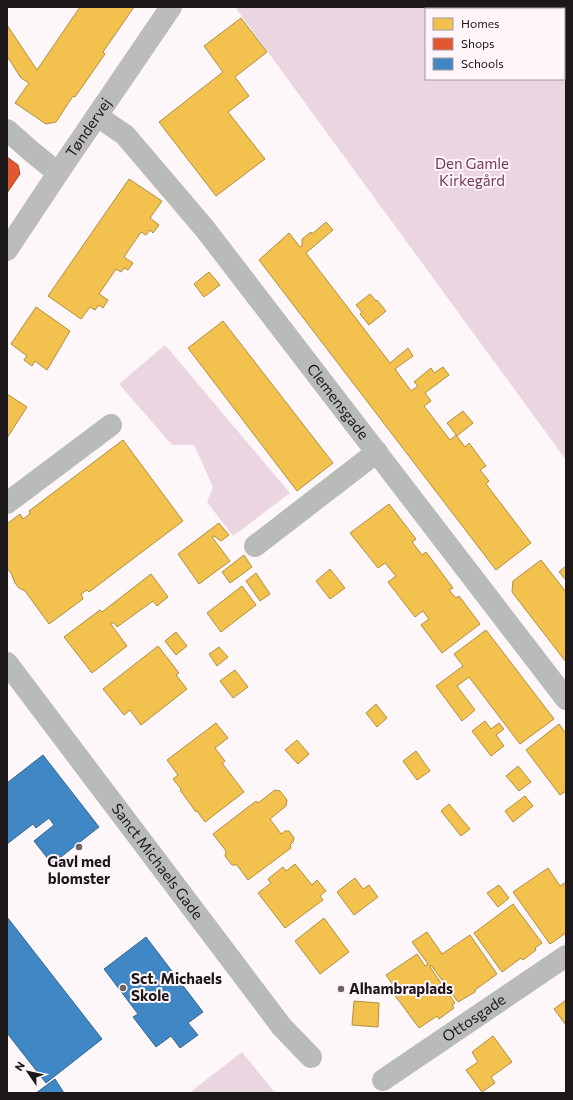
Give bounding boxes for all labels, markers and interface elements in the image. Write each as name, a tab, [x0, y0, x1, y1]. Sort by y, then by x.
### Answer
legend	[425, 8, 565, 80]
text: Homes	[461, 16, 499, 30]
text: Shops	[461, 36, 495, 50]
text: Schools	[461, 56, 504, 70]
street label: Tøndervej	[61, 94, 114, 160]
park label: Den Gamle Kirkegård	[435, 154, 509, 189]
street label: Clemensgade	[304, 360, 373, 443]
street label: Sanct Michaels Gade	[108, 799, 208, 923]
marker: Gavl med blomster	[74, 842, 84, 852]
place label: Gavl med blomster	[47, 852, 111, 887]
place label: Sct. Michaels Skole	[131, 969, 222, 1004]
place label: Alhambraplads	[349, 979, 453, 997]
marker: Sct. Michaels Skole	[118, 983, 128, 993]
marker: Alhambraplads	[336, 984, 346, 994]
street label: Ottosgade	[438, 990, 509, 1045]
north arrow	[8, 1052, 48, 1092]
text: N	[12, 1059, 27, 1073]

